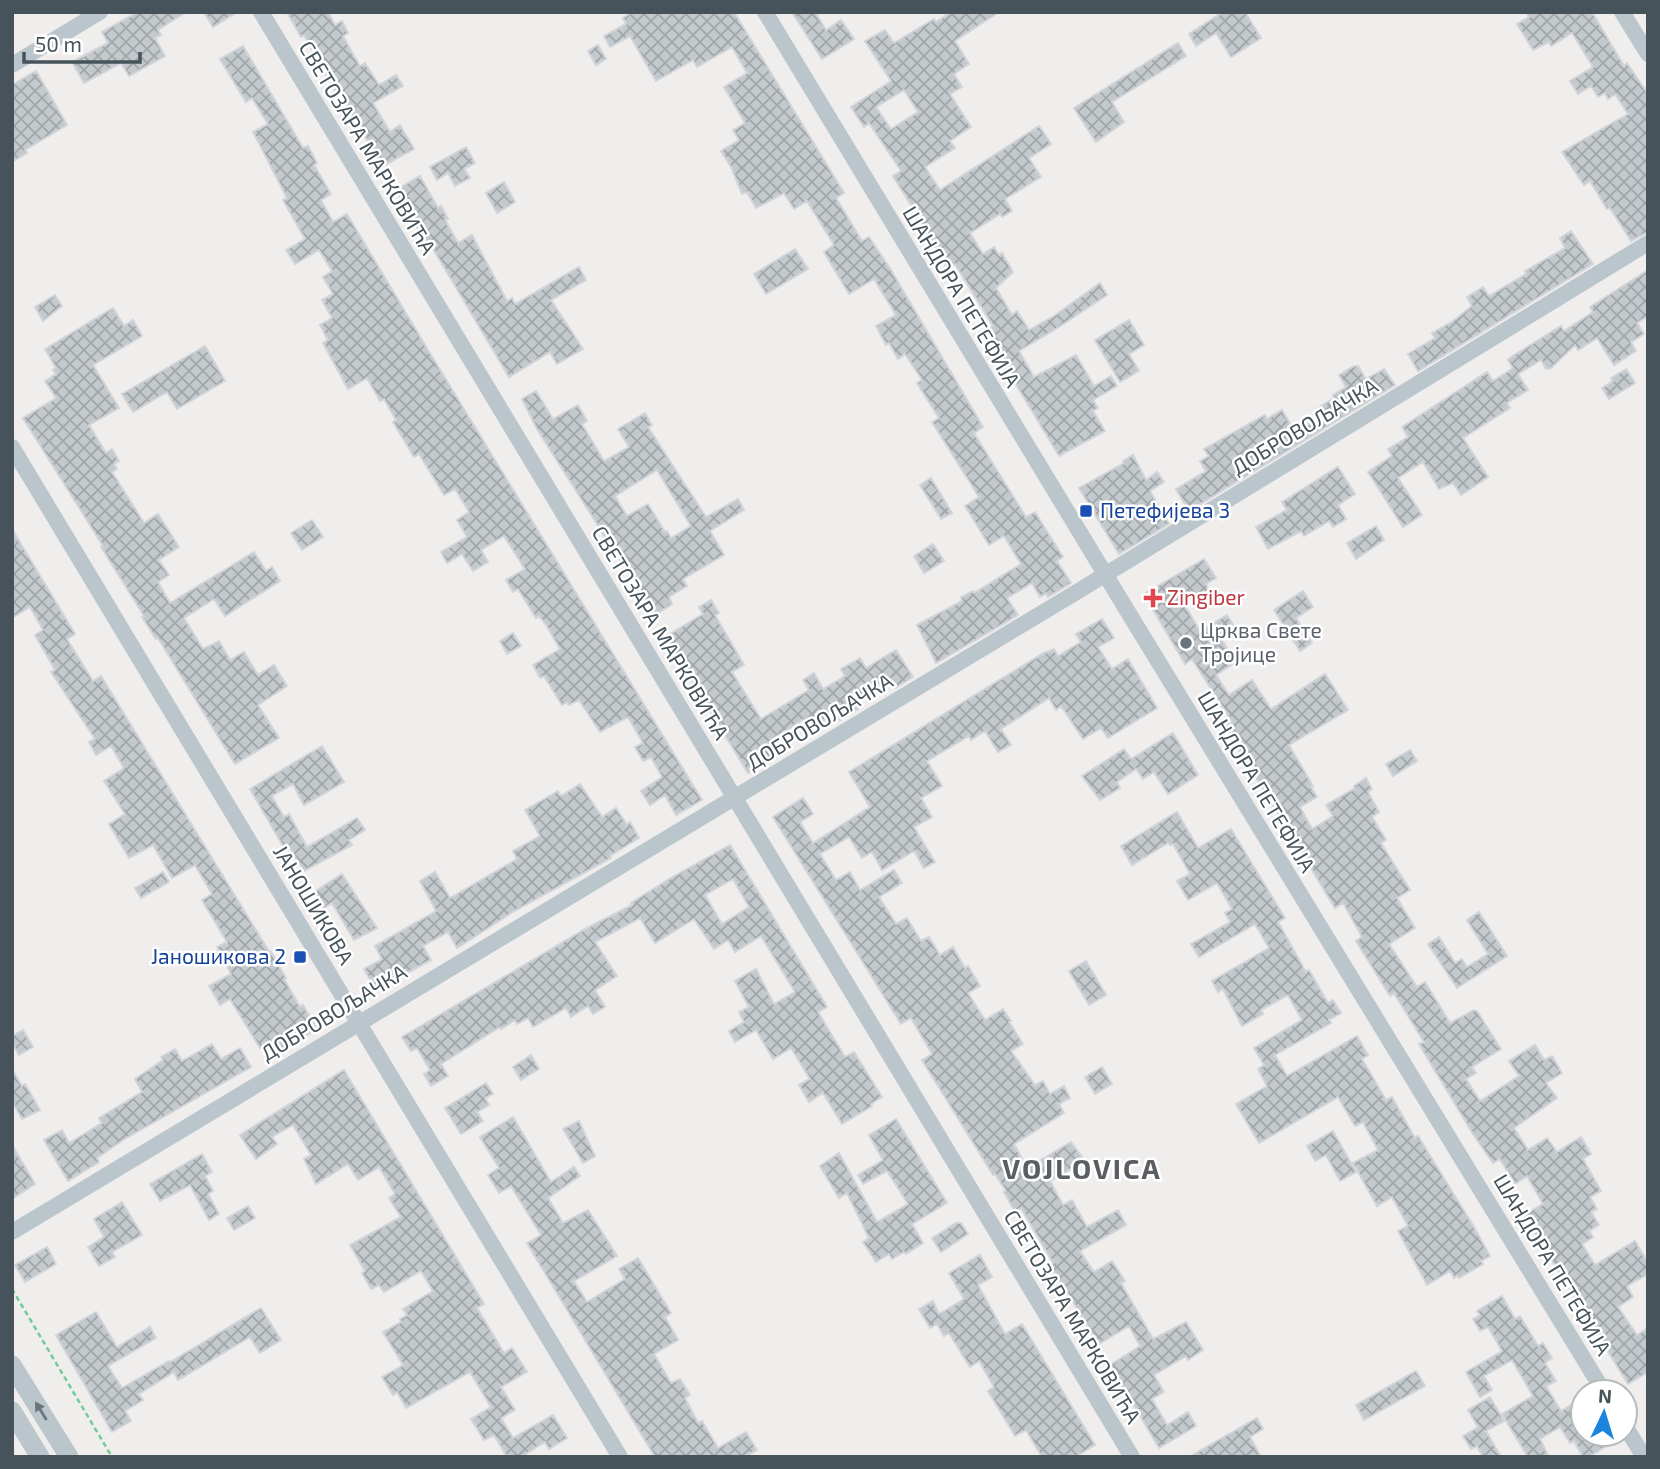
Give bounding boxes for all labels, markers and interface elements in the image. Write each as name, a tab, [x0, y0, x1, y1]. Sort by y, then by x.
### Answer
scale bar	[24, 21, 140, 65]
text: 50 m	[35, 31, 82, 56]
street label: СВЕТОЗАРА МАРКОВИЋА	[295, 36, 442, 258]
street label: ШАНДОРА ПЕТЕФИЈА	[898, 201, 1026, 391]
street label: ДОБРОВОЉАЧКА	[1227, 372, 1382, 479]
place label: Петефијева 3	[1100, 497, 1230, 523]
marker: Петефијева 3	[1078, 503, 1094, 519]
street label: СВЕТОЗАРА МАРКОВИЋА	[588, 521, 735, 743]
place label: Zingiber	[1167, 584, 1245, 609]
marker: Zingiber	[1145, 590, 1161, 606]
place label: Црква Свете Тројице	[1200, 617, 1322, 667]
marker: Црква Свете Тројице	[1178, 635, 1194, 651]
street label: ДОБРОВОЉАЧКА	[742, 667, 897, 774]
street label: ШАНДОРА ПЕТЕФИЈА	[1193, 686, 1321, 876]
street label: ЈАНОШИКОВА	[269, 840, 360, 968]
place label: Јаношикова 2	[151, 943, 286, 968]
marker: Јаношикова 2	[292, 949, 308, 965]
street label: ДОБРОВОЉАЧКА	[256, 958, 411, 1065]
district label: VOJLOVICA	[1002, 1151, 1162, 1185]
street label: ШАНДОРА ПЕТЕФИЈА	[1489, 1169, 1617, 1359]
street label: СВЕТОЗАРА МАРКОВИЋА	[1000, 1205, 1147, 1427]
north arrow	[1569, 1378, 1639, 1448]
text: N	[1598, 1384, 1613, 1407]
one-way arrow	[34, 1401, 47, 1420]

